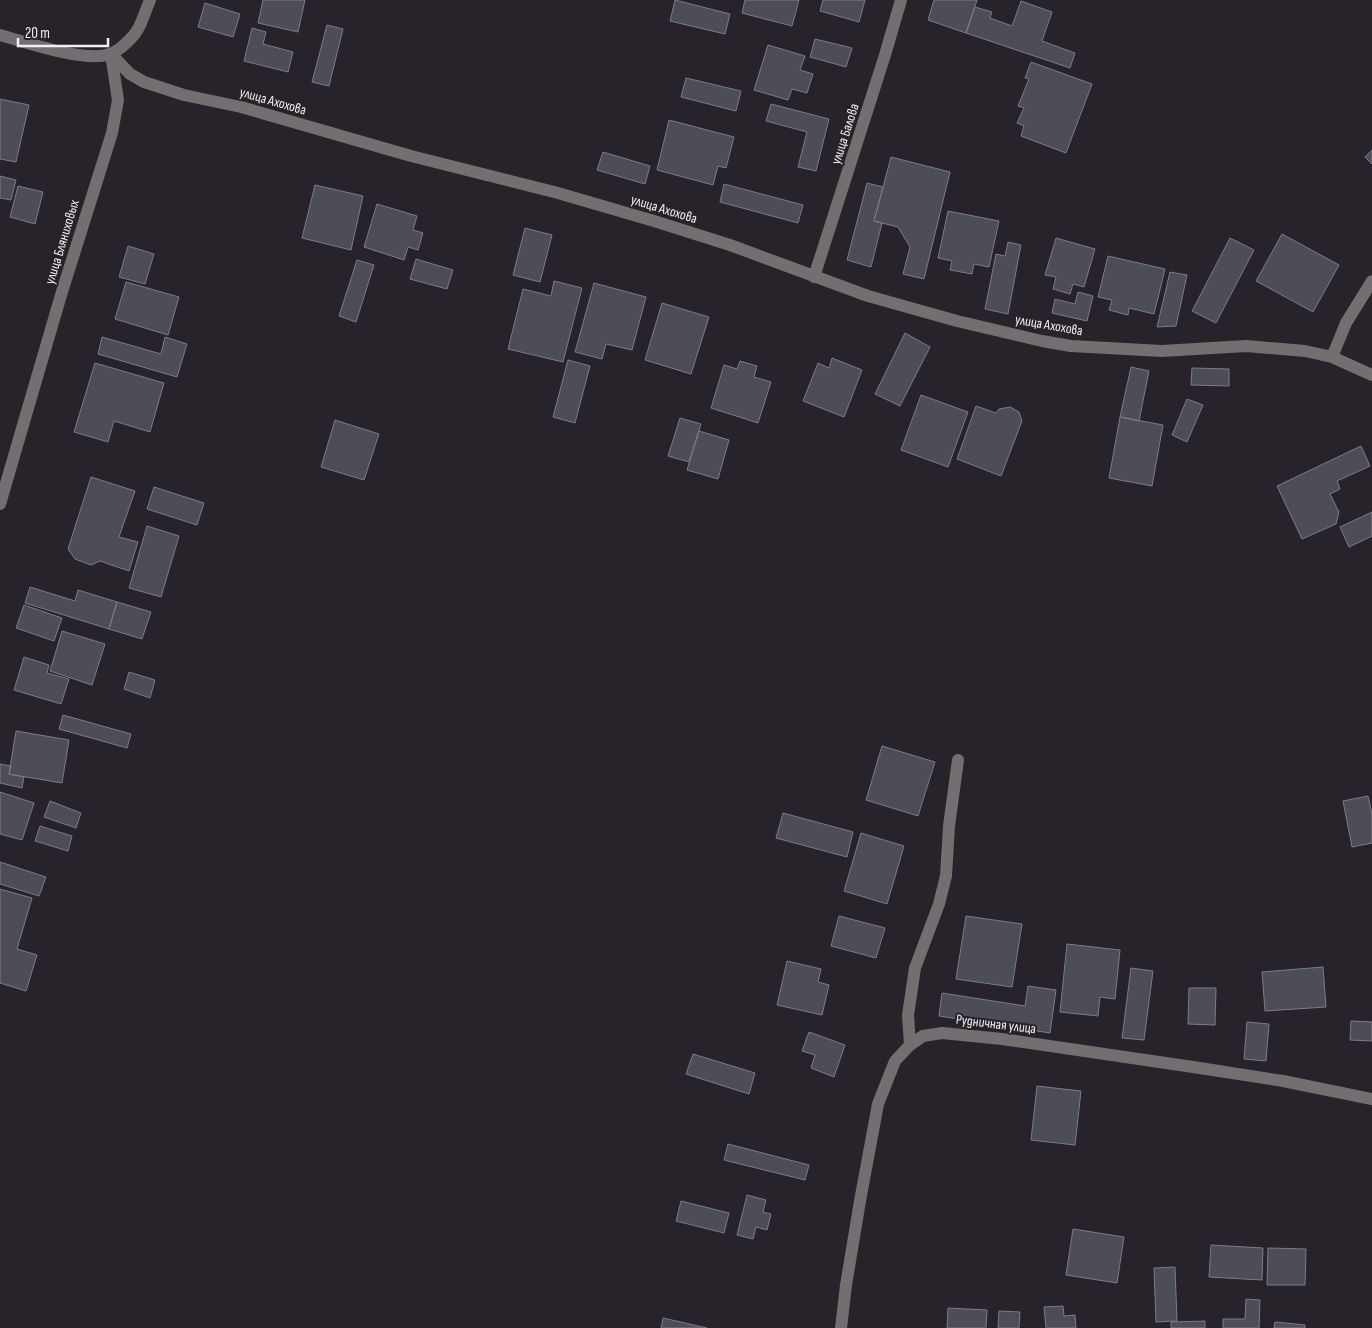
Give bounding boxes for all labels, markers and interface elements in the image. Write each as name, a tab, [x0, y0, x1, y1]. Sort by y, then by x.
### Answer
scale bar	[18, 15, 108, 47]
text: 20 m	[25, 24, 50, 43]
street label: улица Ахохова	[238, 83, 308, 119]
street label: улица Балова	[827, 101, 863, 167]
street label: улица Ахохова	[629, 191, 699, 227]
street label: улица Бляниховых	[41, 197, 83, 286]
street label: улица Ахохова	[1014, 311, 1084, 339]
street label: Рудничная улица	[955, 1011, 1037, 1037]

